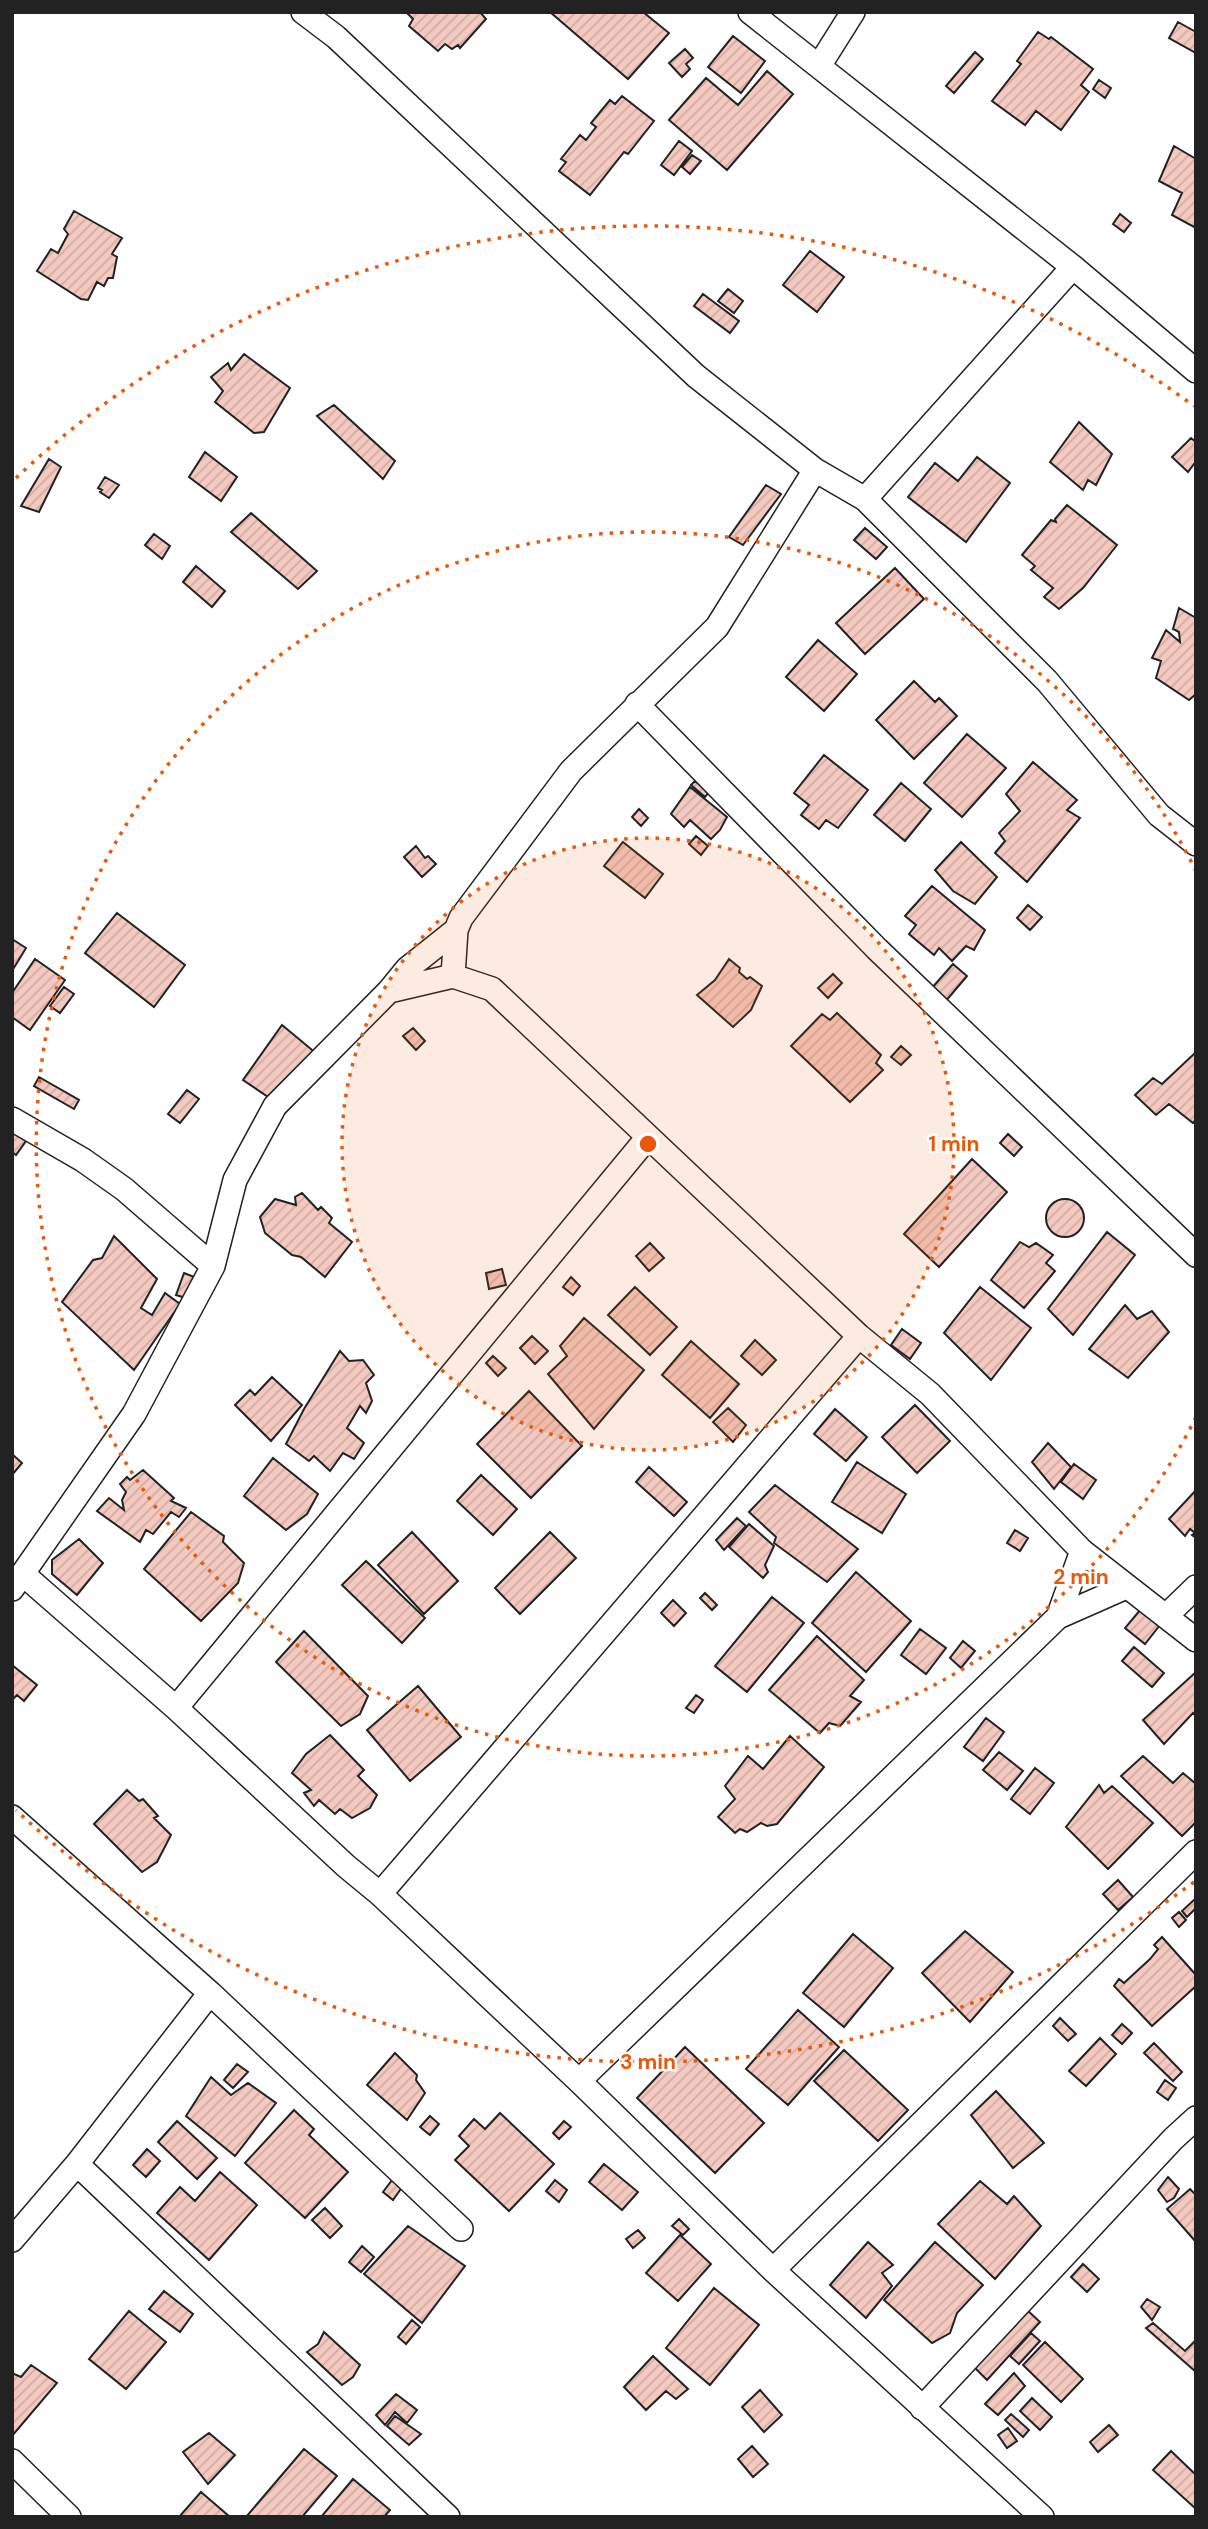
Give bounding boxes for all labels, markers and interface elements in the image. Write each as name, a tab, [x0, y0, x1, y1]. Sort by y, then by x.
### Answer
text: 1 min	[928, 1130, 980, 1158]
centre of rings	[636, 1132, 660, 1156]
text: 2 min	[1053, 1563, 1109, 1591]
text: 3 min	[620, 2048, 676, 2076]

